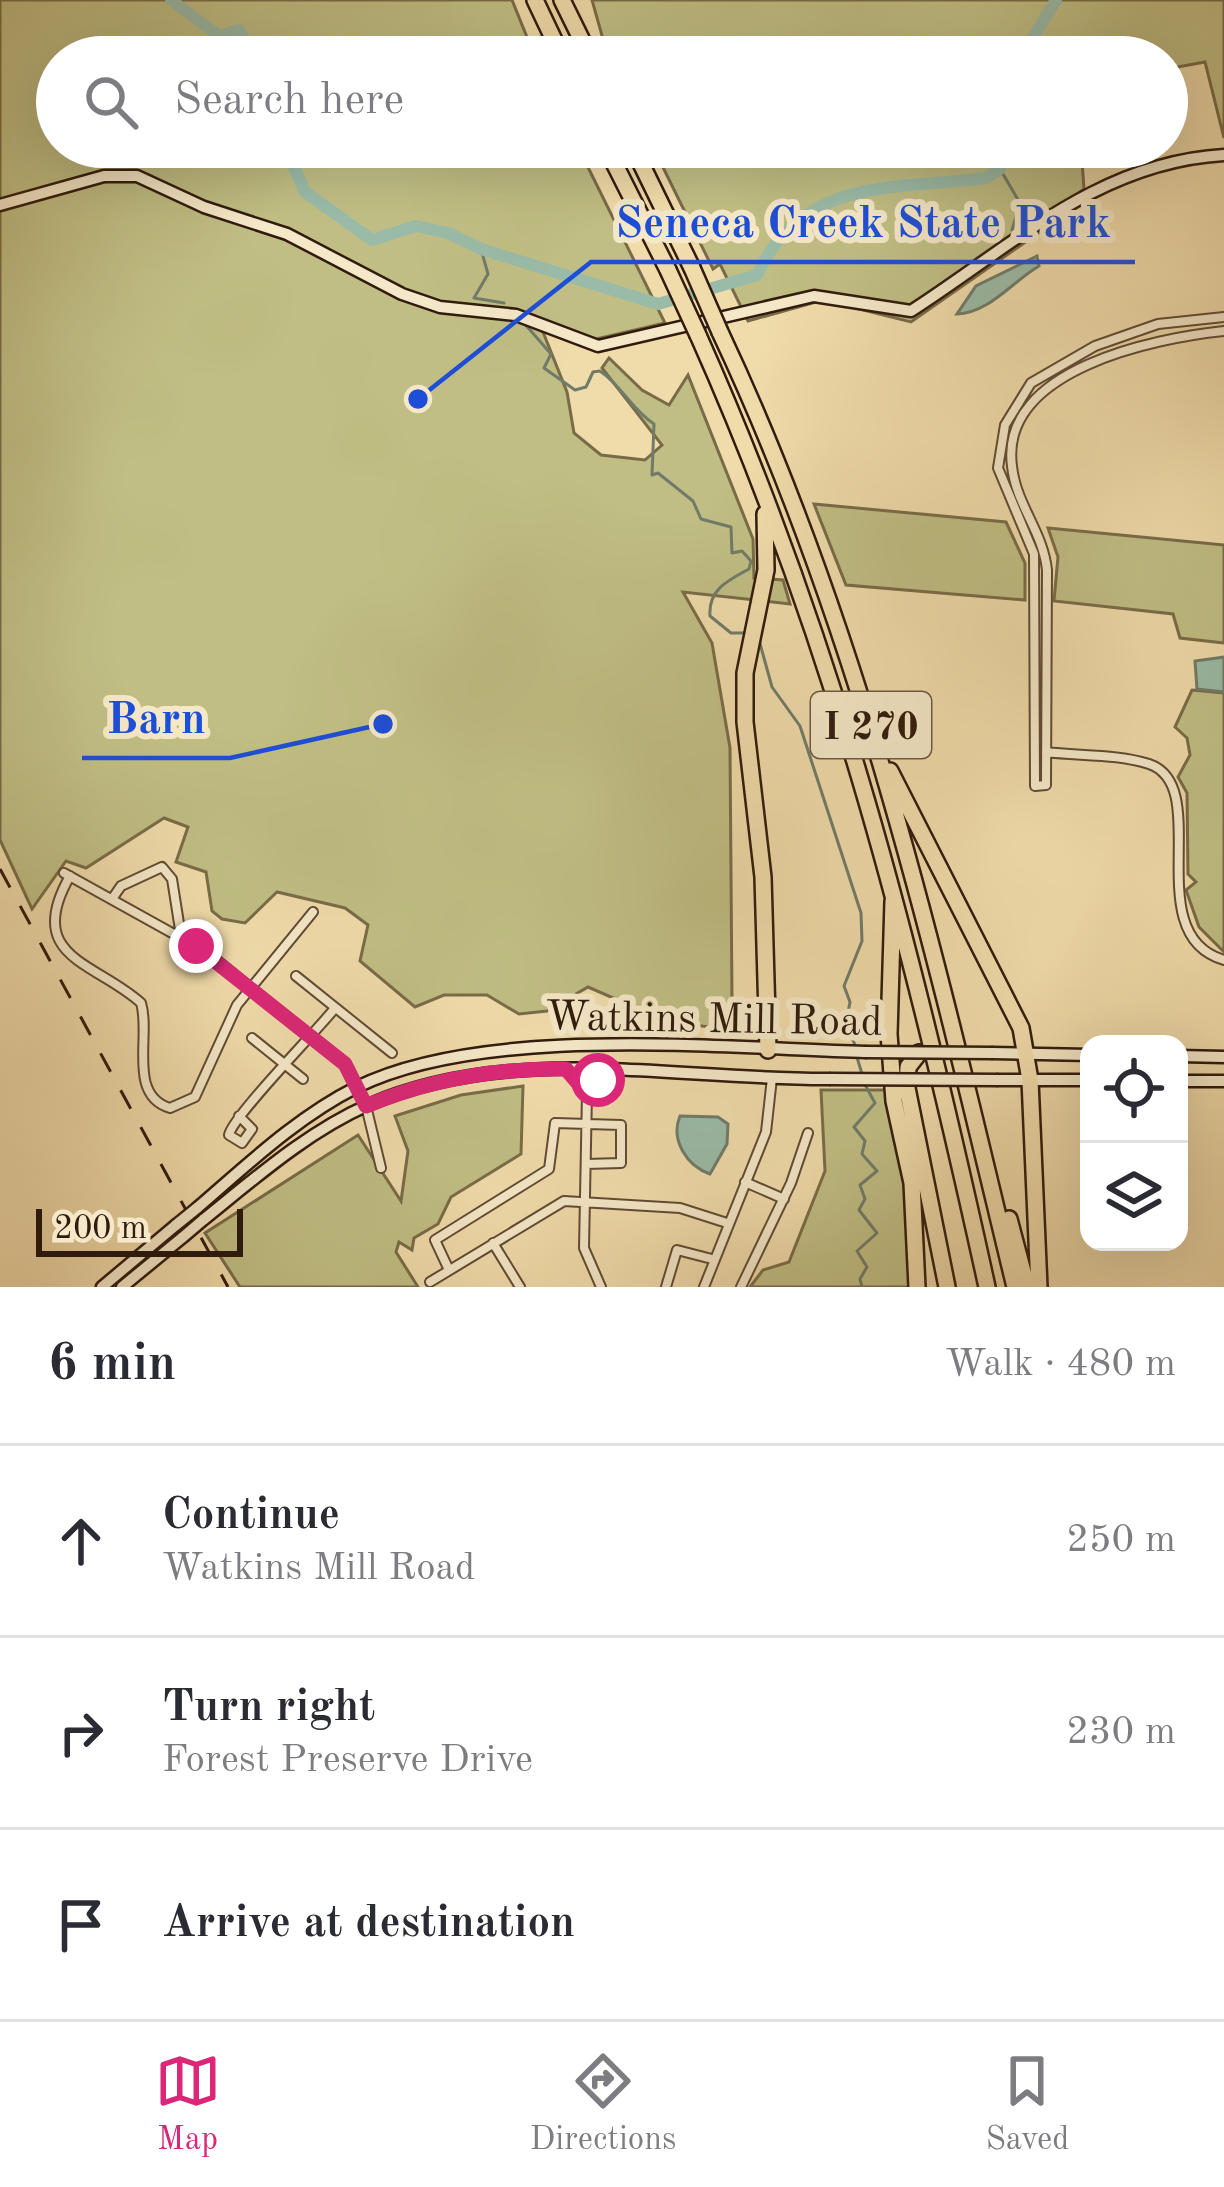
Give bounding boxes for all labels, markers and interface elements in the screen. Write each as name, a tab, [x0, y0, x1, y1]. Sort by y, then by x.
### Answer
search box	[36, 36, 1188, 168]
icon: search	[78, 69, 144, 135]
text: Search here	[174, 79, 404, 124]
callout: Seneca Creek State Park	[591, 181, 1135, 262]
text: Seneca Creek State Park	[615, 203, 1111, 248]
callout: Barn	[82, 677, 230, 758]
road number: I 270	[811, 692, 931, 758]
text: Barn	[106, 699, 206, 744]
route end	[169, 919, 223, 973]
street label: Watkins Mill Road	[545, 997, 883, 1045]
map controls	[1080, 1035, 1188, 1251]
button: locate	[1080, 1035, 1188, 1143]
route start	[571, 1053, 625, 1107]
button: layers	[1080, 1143, 1188, 1251]
scale bar	[36, 1203, 243, 1256]
text: 200 m	[54, 1213, 147, 1246]
text: 6 min	[48, 1340, 176, 1391]
text: Walk · 480 m	[945, 1345, 1176, 1384]
text: Continue	[162, 1494, 340, 1539]
icon: ahead	[48, 1508, 114, 1574]
text: 250 m	[1066, 1521, 1176, 1560]
text: Watkins Mill Road	[162, 1549, 475, 1588]
text: Turn right	[162, 1686, 375, 1731]
icon: right	[48, 1700, 114, 1766]
text: 230 m	[1066, 1713, 1176, 1752]
text: Forest Preserve Drive	[162, 1741, 533, 1780]
icon: arrive	[48, 1892, 114, 1958]
text: Arrive at destination	[162, 1902, 575, 1947]
tab: Map	[155, 2048, 221, 2161]
tab: Directions	[530, 2048, 676, 2161]
tab: Saved	[985, 2048, 1069, 2161]

